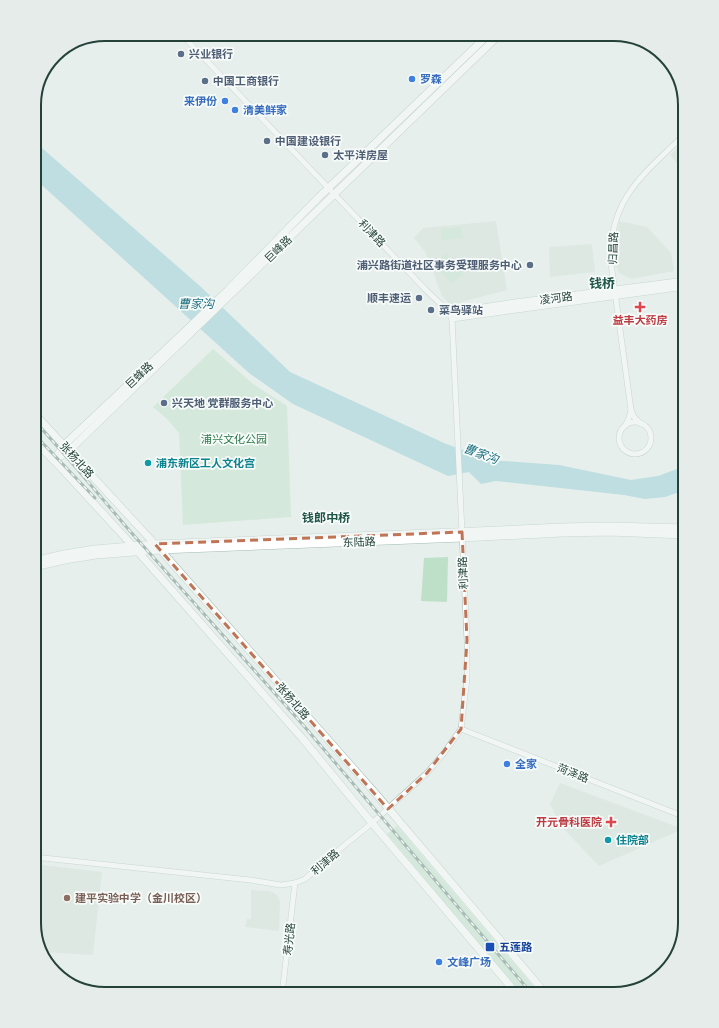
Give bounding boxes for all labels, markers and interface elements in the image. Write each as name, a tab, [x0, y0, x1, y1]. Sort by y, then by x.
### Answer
place label: 兴业银行	[189, 47, 233, 61]
marker: 兴业银行	[176, 49, 186, 59]
place label: 罗森	[420, 72, 442, 86]
place label: 中国工商银行	[213, 74, 279, 88]
marker: 罗森	[407, 74, 417, 84]
marker: 中国工商银行	[200, 76, 210, 86]
place label: 来伊份	[184, 94, 217, 108]
marker: 来伊份	[220, 96, 230, 106]
place label: 清美鲜家	[243, 103, 287, 117]
marker: 清美鲜家	[230, 105, 240, 115]
place label: 中国建设银行	[275, 134, 341, 148]
marker: 中国建设银行	[262, 136, 272, 146]
place label: 太平洋房屋	[333, 148, 388, 162]
marker: 太平洋房屋	[320, 150, 330, 160]
street label: 利津路	[356, 216, 388, 250]
street label: 归昌路	[605, 231, 621, 265]
street label: 巨峰路	[261, 233, 295, 265]
place label: 浦兴路街道社区事务受理服务中心	[357, 258, 522, 272]
marker: 浦兴路街道社区事务受理服务中心	[525, 260, 535, 270]
district label: 钱桥	[589, 275, 615, 292]
street label: 凌河路	[539, 289, 573, 307]
place label: 顺丰速运	[367, 291, 411, 305]
marker: 顺丰速运	[414, 293, 424, 303]
water label: 曹家沟	[178, 296, 216, 312]
marker: 益丰大药房	[635, 302, 645, 312]
place label: 菜鸟驿站	[439, 303, 483, 317]
marker: 菜鸟驿站	[426, 305, 436, 315]
place label: 益丰大药房	[613, 313, 668, 327]
street label: 巨蜂路	[122, 359, 156, 391]
place label: 兴天地 党群服务中心	[172, 396, 274, 410]
marker: 兴天地 党群服务中心	[159, 398, 169, 408]
park label: 浦兴文化公园	[201, 432, 267, 446]
street label: 张杨北路	[57, 439, 97, 481]
water label: 曹家沟	[461, 440, 503, 468]
place label: 浦东新区工人文化宫	[156, 456, 255, 470]
marker: 浦东新区工人文化宫	[143, 458, 153, 468]
district label: 钱郎中桥	[302, 510, 350, 526]
street label: 东陆路	[342, 534, 376, 550]
street label: 利津路	[455, 556, 471, 590]
street label: 张杨北路	[273, 680, 313, 722]
place label: 全家	[515, 757, 537, 771]
marker: 全家	[502, 759, 512, 769]
street label: 菏泽路	[555, 761, 591, 785]
place label: 开元骨科医院	[536, 815, 602, 829]
marker: 开元骨科医院	[605, 816, 617, 828]
place label: 住院部	[616, 833, 649, 847]
marker: 住院部	[603, 835, 613, 845]
street label: 利津路	[308, 846, 342, 878]
place label: 建平实验中学（金川校区）	[75, 891, 207, 905]
marker: 建平实验中学（金川校区）	[62, 893, 72, 903]
street label: 寿光路	[280, 922, 298, 956]
place label: 五莲路	[499, 940, 533, 954]
marker: 五莲路	[484, 941, 496, 953]
place label: 文峰广场	[447, 955, 491, 969]
marker: 文峰广场	[434, 957, 444, 967]

